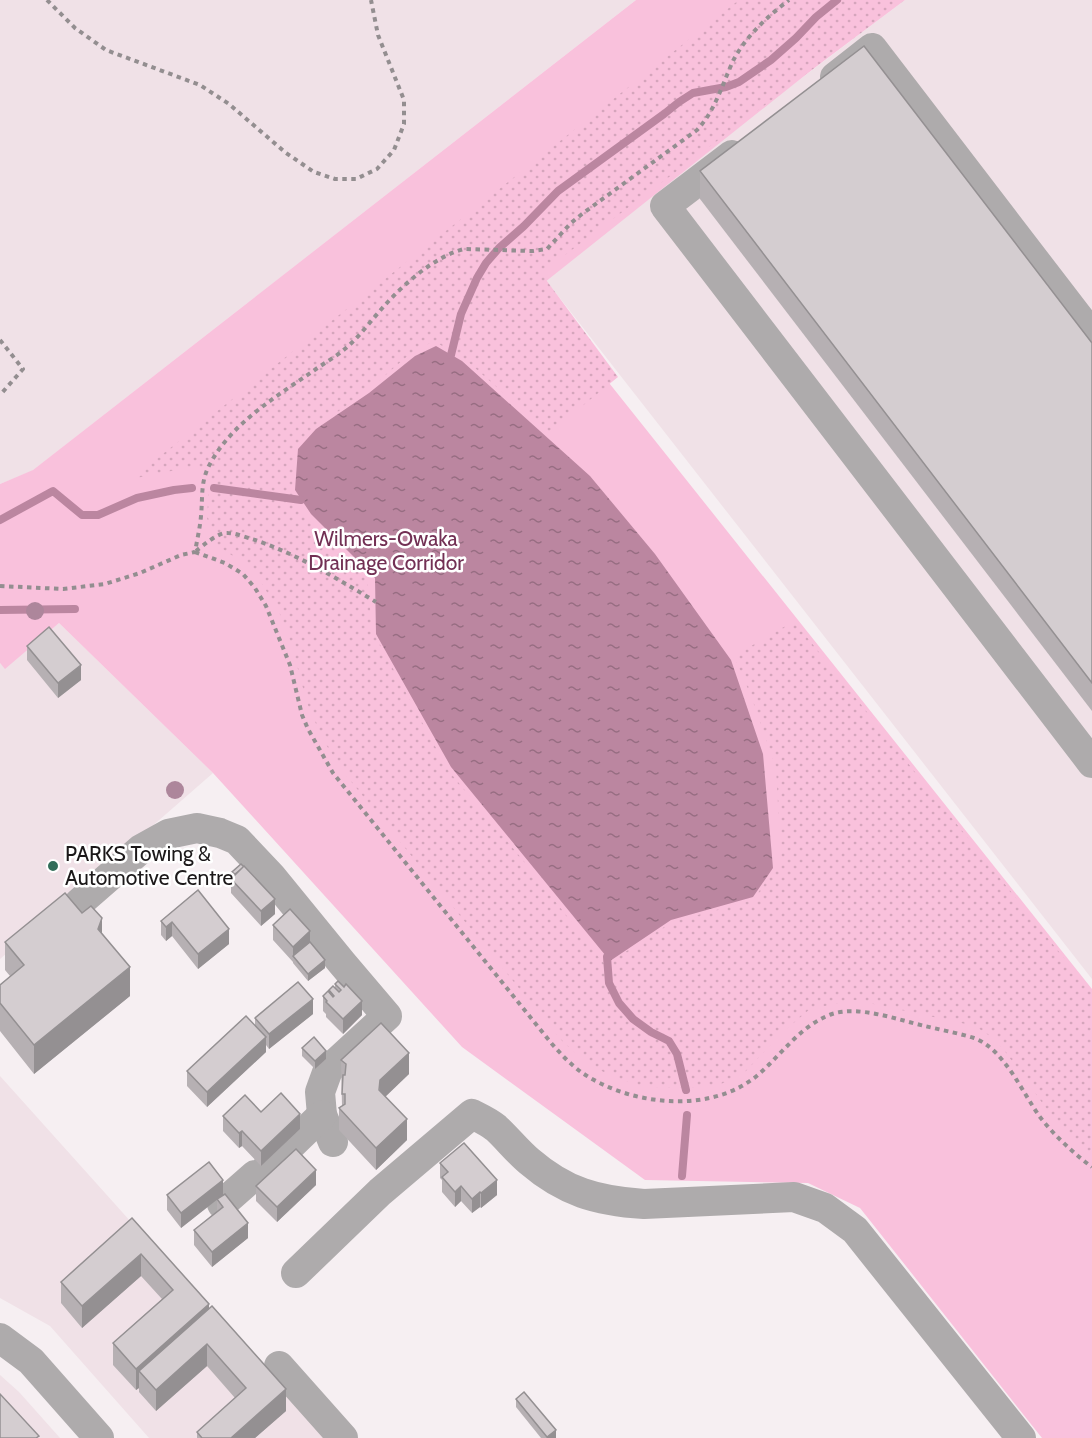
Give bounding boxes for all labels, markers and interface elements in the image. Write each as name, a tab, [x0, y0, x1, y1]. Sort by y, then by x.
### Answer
park label: Wilmers-Owaka Drainage Corridor	[308, 526, 464, 575]
place label: PARKS Towing & Automotive Centre	[65, 841, 234, 890]
marker: PARKS Towing & Automotive Centre	[46, 859, 60, 873]

